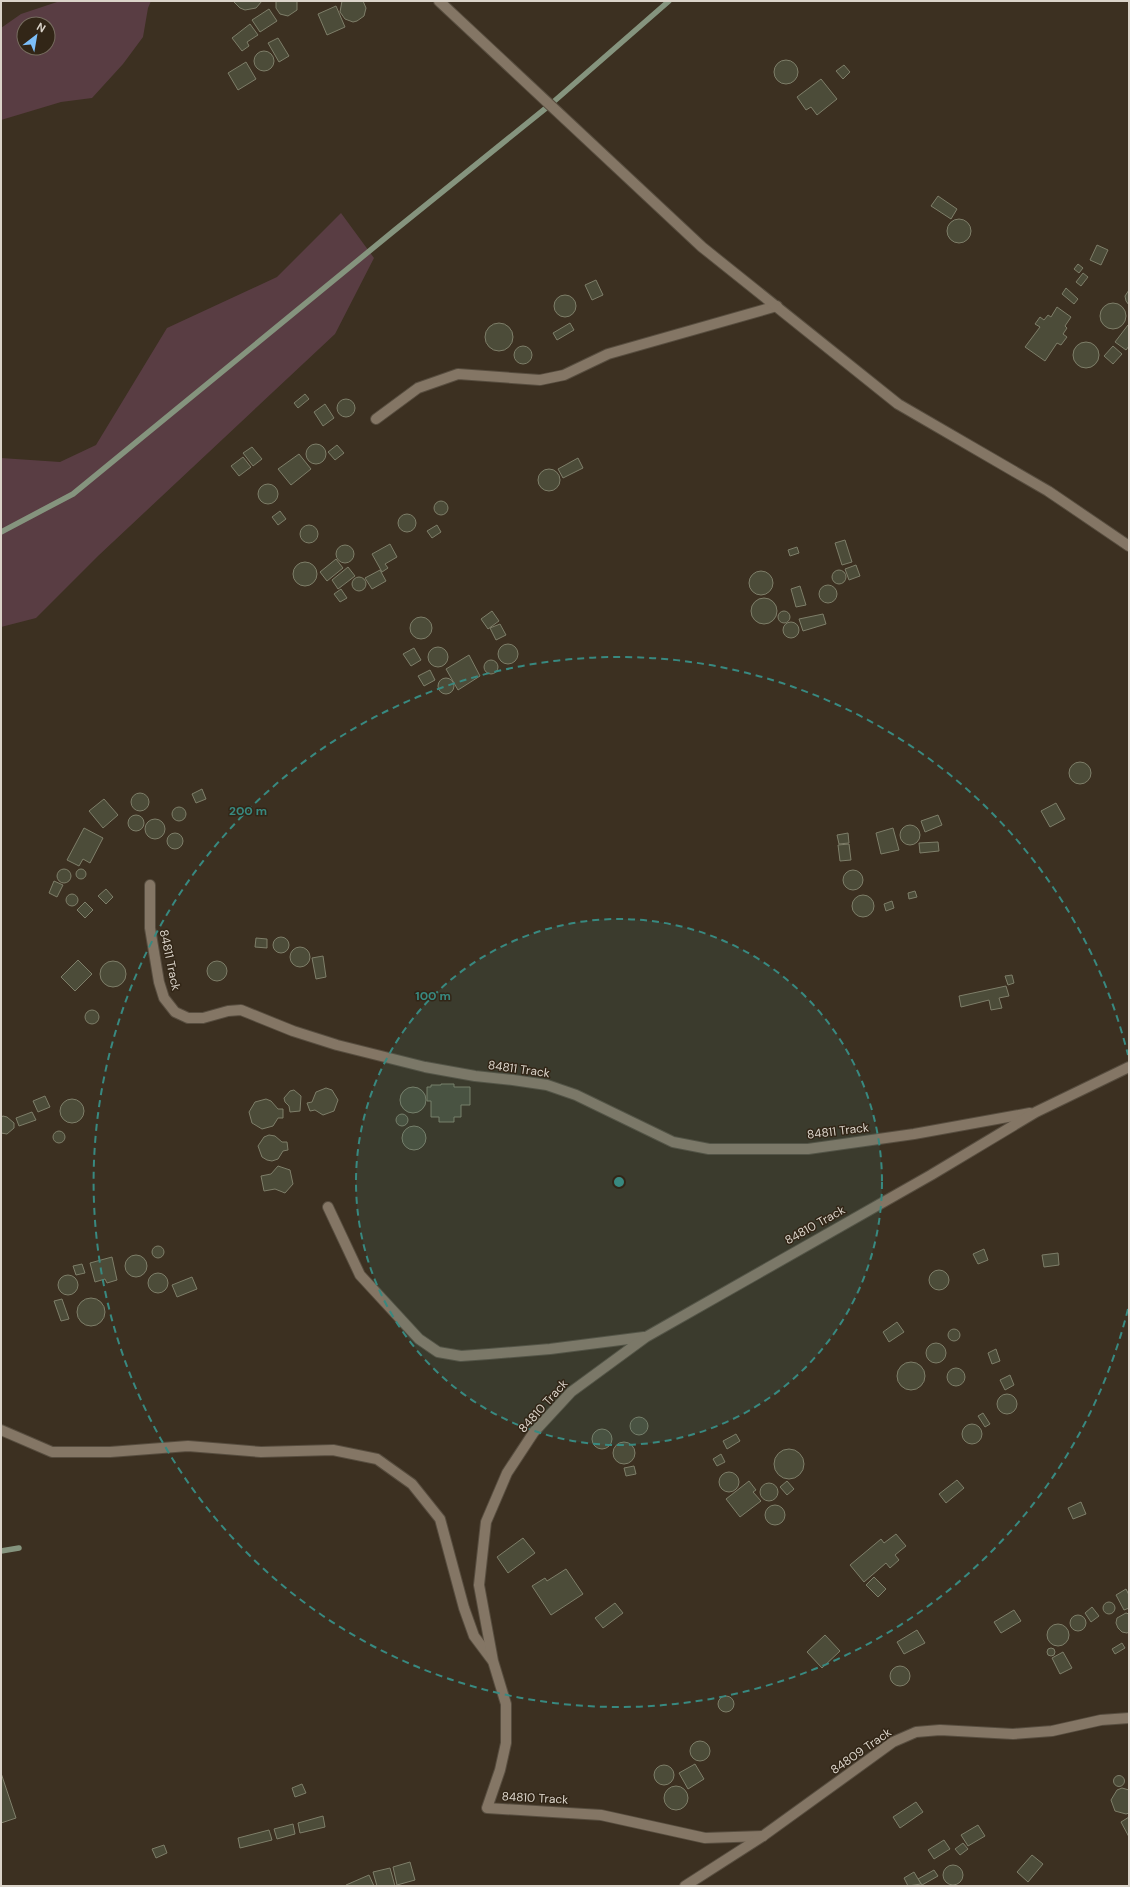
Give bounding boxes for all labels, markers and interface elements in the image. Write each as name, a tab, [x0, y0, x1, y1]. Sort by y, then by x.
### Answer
north arrow	[16, 16, 56, 56]
text: N	[34, 19, 48, 35]
text: 200 m	[229, 803, 267, 819]
street label: 84811 Track	[156, 928, 184, 992]
text: 100 m	[415, 988, 451, 1004]
street label: 84811 Track	[487, 1057, 551, 1081]
street label: 84811 Track	[806, 1119, 870, 1143]
centre of rings	[612, 1175, 626, 1189]
street label: 84810 Track	[782, 1202, 848, 1248]
street label: 84810 Track	[515, 1376, 571, 1436]
street label: 84809 Track	[827, 1724, 895, 1778]
street label: 84810 Track	[501, 1788, 569, 1808]

